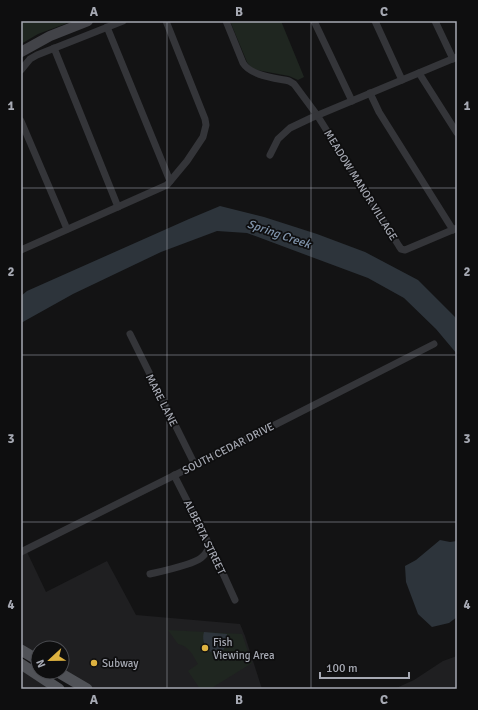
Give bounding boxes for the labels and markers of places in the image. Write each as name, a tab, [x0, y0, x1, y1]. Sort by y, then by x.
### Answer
place label: Fish Viewing Area	[213, 636, 275, 662]
marker: Fish Viewing Area	[200, 643, 210, 653]
place label: Subway	[102, 657, 139, 670]
marker: Subway	[89, 658, 99, 668]

